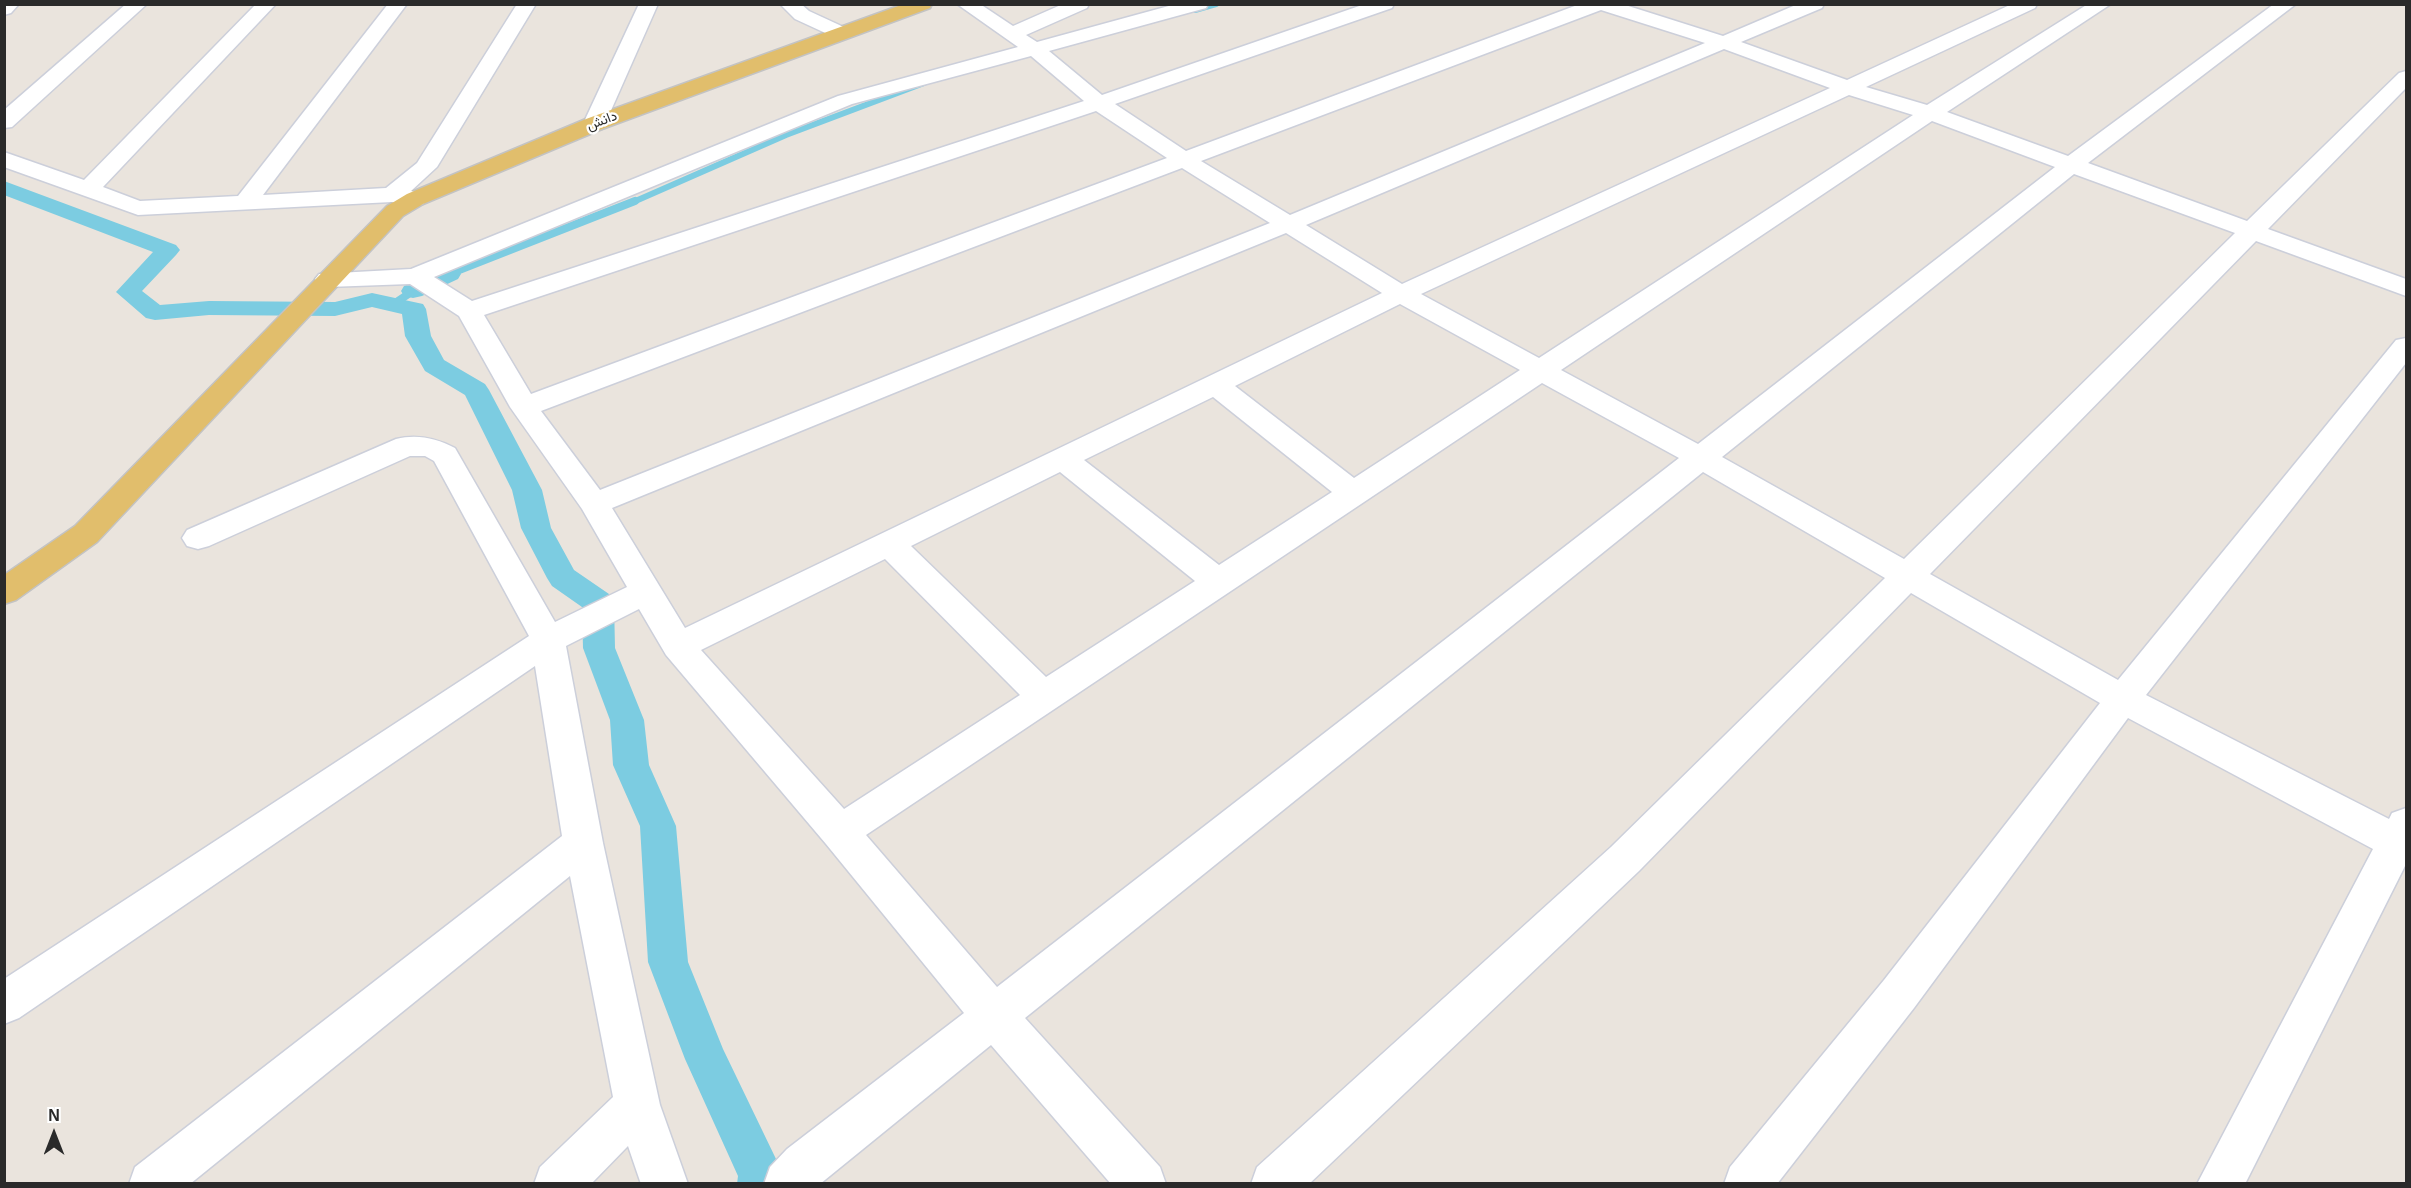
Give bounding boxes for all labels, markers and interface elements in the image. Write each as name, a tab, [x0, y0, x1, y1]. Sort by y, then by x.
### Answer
street label: دانش	[584, 108, 620, 134]
north arrow	[24, 1104, 84, 1164]
text: N	[48, 1107, 60, 1124]

